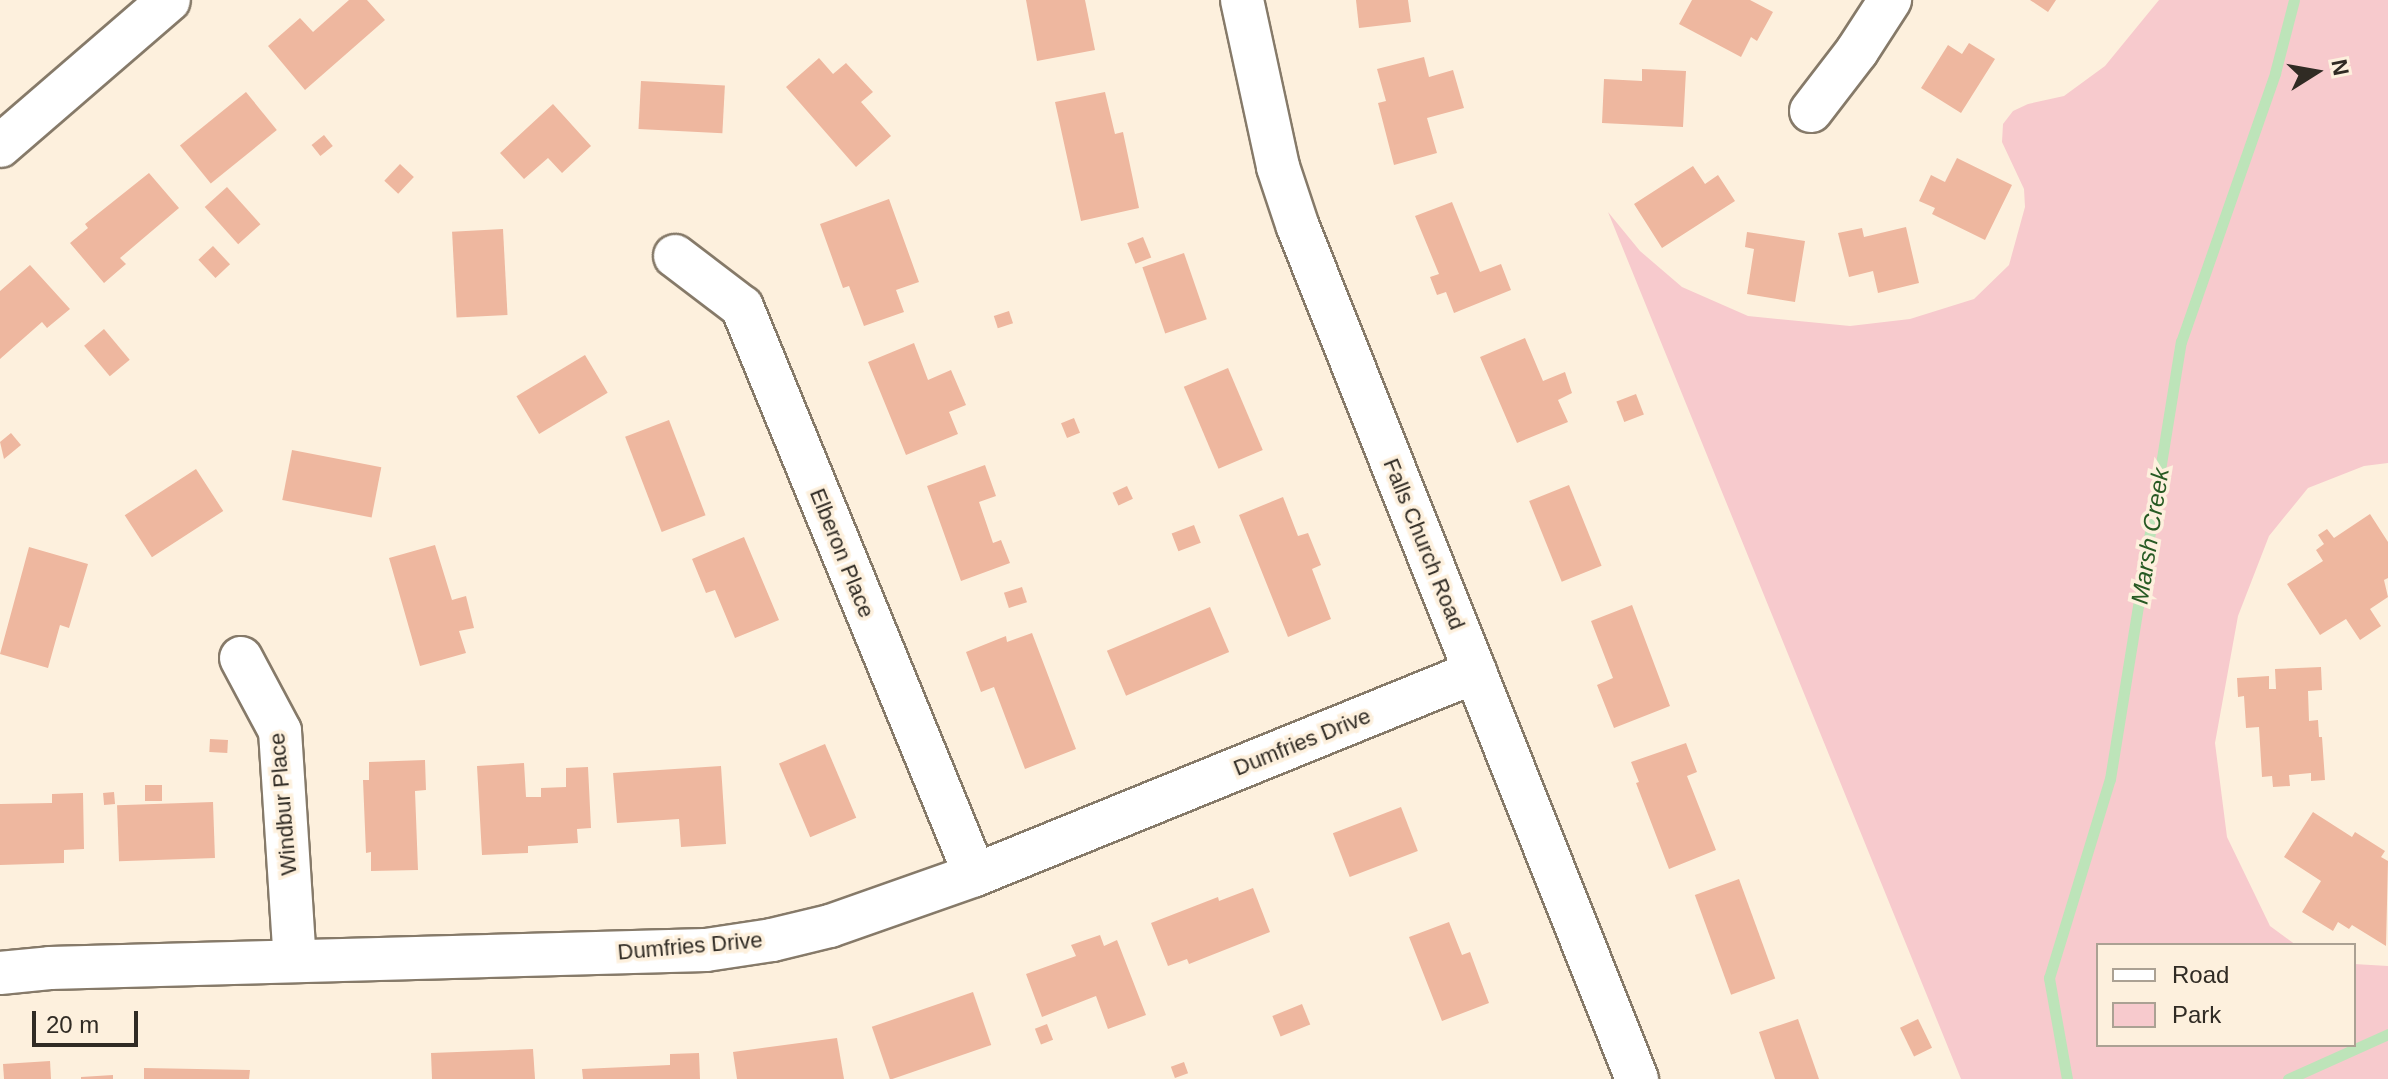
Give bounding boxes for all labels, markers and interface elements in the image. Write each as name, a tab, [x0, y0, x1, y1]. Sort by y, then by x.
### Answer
north arrow	[2276, 32, 2356, 112]
text: N	[2326, 57, 2354, 78]
street label: Falls Church Road	[1378, 455, 1470, 633]
water label: Marsh Creek	[2125, 466, 2175, 606]
street label: Elberon Place	[804, 485, 880, 621]
street label: Dumfries Drive	[1230, 703, 1374, 781]
street label: Windbur Place	[264, 732, 302, 876]
street label: Dumfries Drive	[616, 927, 764, 965]
legend	[2096, 943, 2356, 1047]
text: Road	[2172, 961, 2229, 988]
scale bar	[36, 995, 142, 1045]
text: Park	[2172, 1001, 2221, 1028]
text: 20 m	[46, 1011, 99, 1038]

